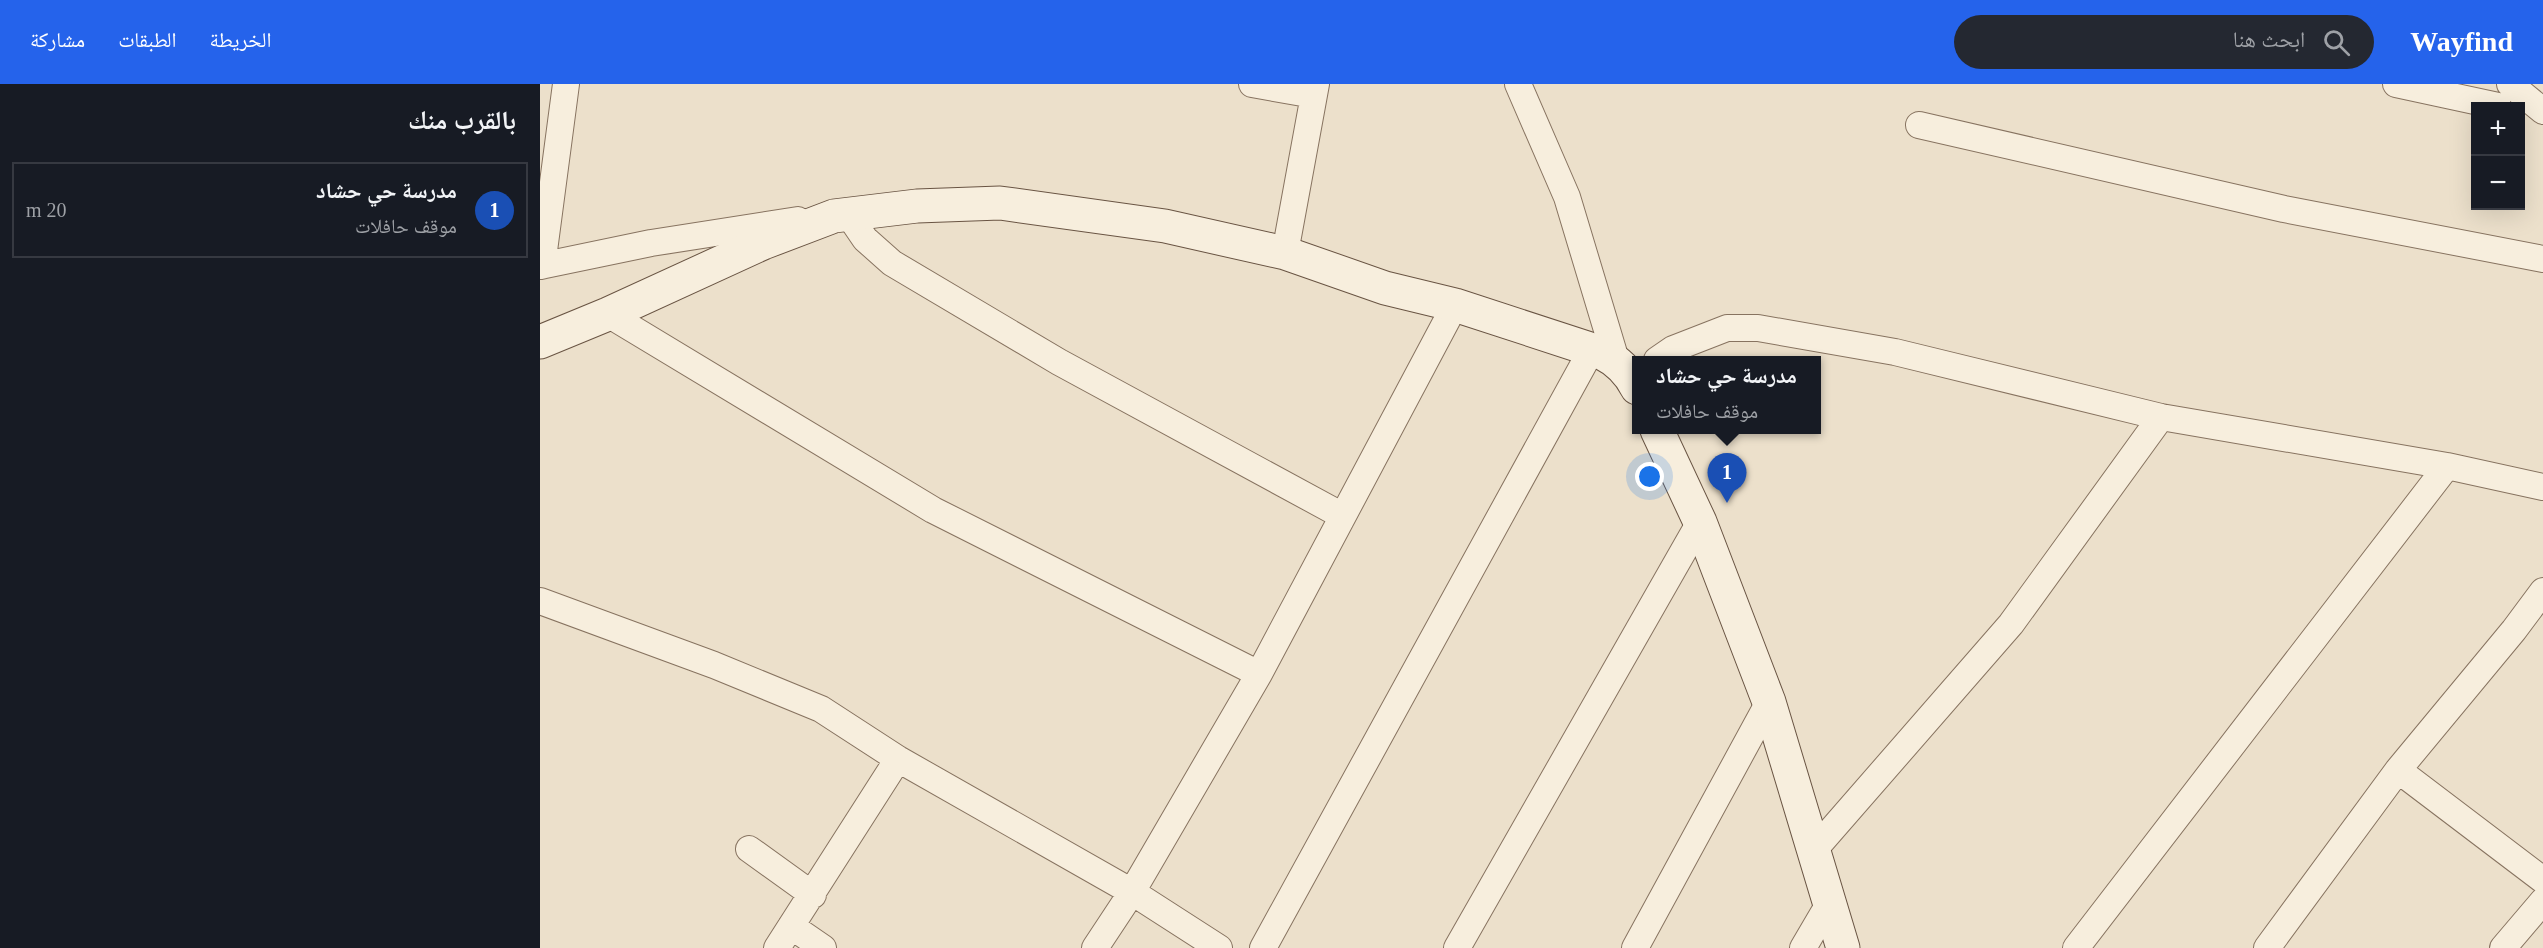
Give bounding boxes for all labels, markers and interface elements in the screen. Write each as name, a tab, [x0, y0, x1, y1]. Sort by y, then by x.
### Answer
search box	[1954, 15, 2374, 69]
icon: search	[2320, 26, 2353, 59]
text: Wayfind	[2410, 26, 2513, 57]
text: ابحث هنا	[2233, 27, 2305, 52]
text: مشاركة	[30, 28, 85, 52]
text: الطبقات	[118, 28, 177, 52]
text: الخريطة	[210, 28, 271, 52]
map controls	[2471, 102, 2525, 210]
button: +	[2471, 102, 2525, 156]
text: بالقرب منك	[408, 106, 516, 135]
button: −	[2471, 156, 2525, 210]
text: مدرسة حي حشاد	[316, 178, 457, 203]
text: 20 m	[26, 199, 67, 221]
text: 1	[490, 199, 500, 221]
text: موقف حافلات	[355, 215, 457, 237]
popup	[1632, 356, 1821, 434]
text: مدرسة حي حشاد	[1656, 363, 1797, 388]
text: موقف حافلات	[1656, 400, 1758, 422]
pin: 1	[1708, 454, 1746, 503]
your location	[1635, 462, 1664, 491]

